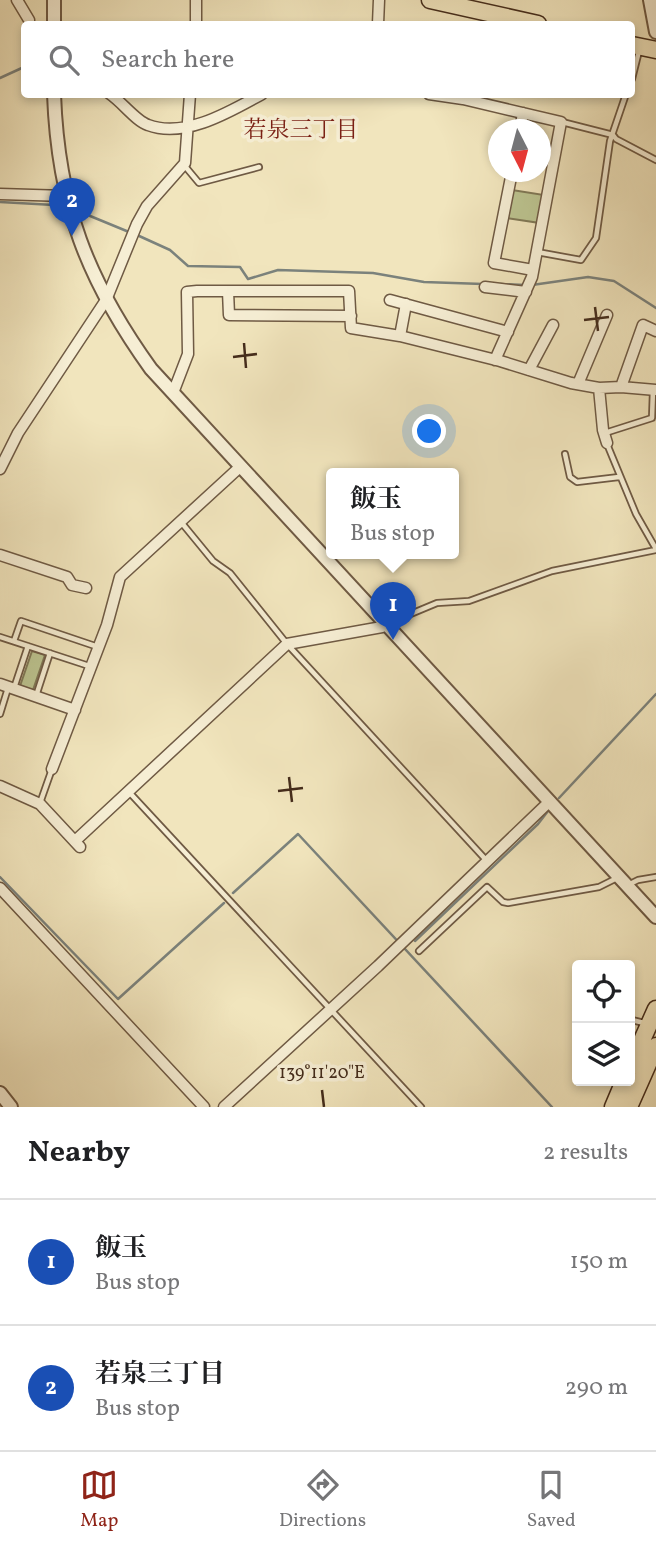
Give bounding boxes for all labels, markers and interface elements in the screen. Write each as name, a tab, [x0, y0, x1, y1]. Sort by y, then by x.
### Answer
search box	[21, 21, 635, 98]
icon: search	[45, 41, 83, 79]
text: Search here	[101, 42, 234, 78]
district label: 若泉三丁目	[244, 115, 359, 147]
north arrow	[488, 119, 551, 182]
pin: 2	[49, 178, 95, 236]
your location	[412, 414, 446, 448]
popup	[326, 468, 459, 559]
text: 飯玉	[350, 482, 402, 518]
text: Bus stop	[350, 518, 435, 550]
pin: 1	[370, 582, 416, 640]
map controls	[572, 960, 635, 1086]
button: locate	[572, 960, 635, 1023]
button: layers	[572, 1023, 635, 1086]
text: 139°11'20"E	[279, 1061, 365, 1086]
text: Nearby	[28, 1132, 130, 1174]
text: 2 results	[543, 1137, 628, 1169]
text: 飯玉	[95, 1231, 147, 1267]
text: 1	[46, 1246, 56, 1278]
text: 150 m	[570, 1246, 628, 1278]
text: Bus stop	[95, 1267, 180, 1299]
text: 若泉三丁目	[95, 1357, 225, 1393]
text: 2	[45, 1372, 57, 1404]
text: 290 m	[565, 1372, 628, 1404]
text: Bus stop	[95, 1393, 180, 1425]
tab: Map	[80, 1466, 118, 1534]
tab: Directions	[279, 1466, 366, 1534]
tab: Saved	[527, 1466, 576, 1534]

